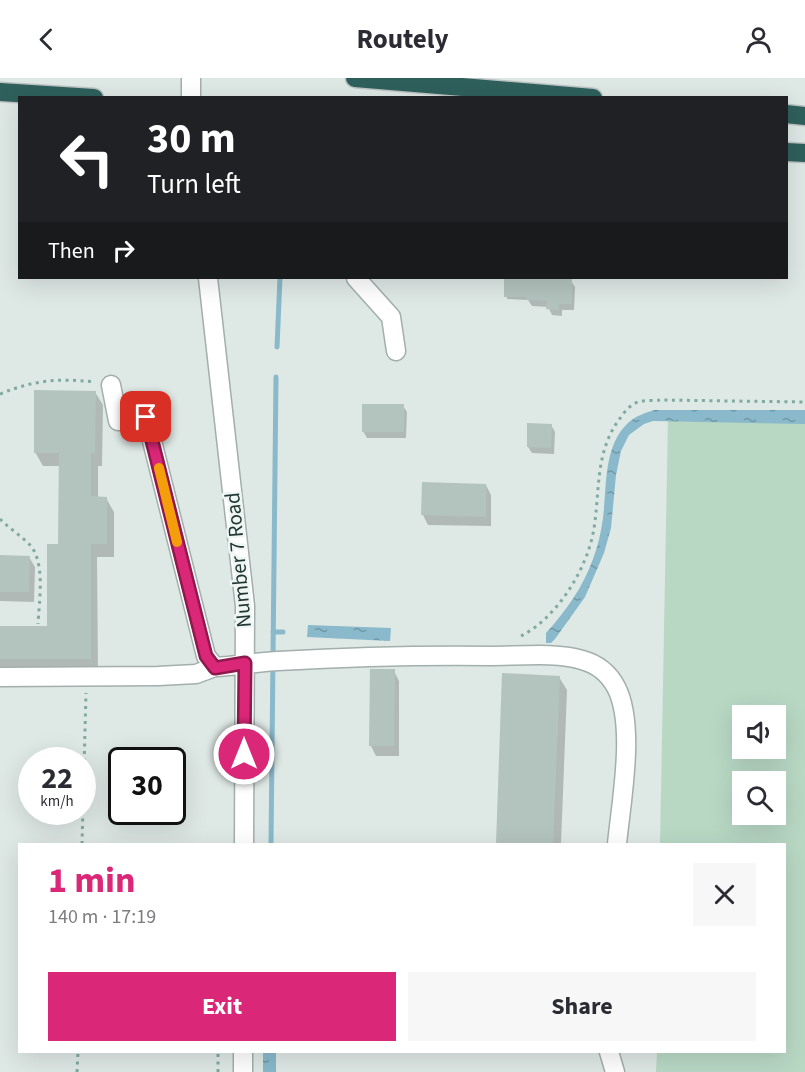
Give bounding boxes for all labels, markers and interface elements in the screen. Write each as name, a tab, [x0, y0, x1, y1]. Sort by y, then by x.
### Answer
text: Routely	[356, 20, 449, 59]
icon: back	[30, 23, 63, 56]
icon: person	[742, 23, 775, 56]
text: 30 m	[147, 109, 236, 169]
icon: left	[48, 120, 126, 198]
text: Turn left	[147, 165, 241, 204]
icon: right	[107, 234, 140, 267]
text: Then	[48, 235, 95, 267]
pin	[120, 391, 171, 442]
icon: arrive	[129, 400, 162, 433]
street label: Number 7 Road	[217, 491, 259, 629]
map controls	[732, 705, 786, 825]
button: sound	[732, 705, 786, 759]
position arrow	[212, 722, 276, 786]
speed limit sign: 30	[108, 747, 186, 825]
text: 22	[41, 757, 73, 800]
button: search	[732, 771, 786, 825]
text: km/h	[40, 791, 74, 812]
text: 1 min	[48, 855, 136, 906]
button: close	[693, 863, 756, 926]
text: 140 m · 17:19	[48, 903, 156, 931]
button: Exit	[48, 972, 396, 1041]
button: Share	[408, 972, 756, 1041]

